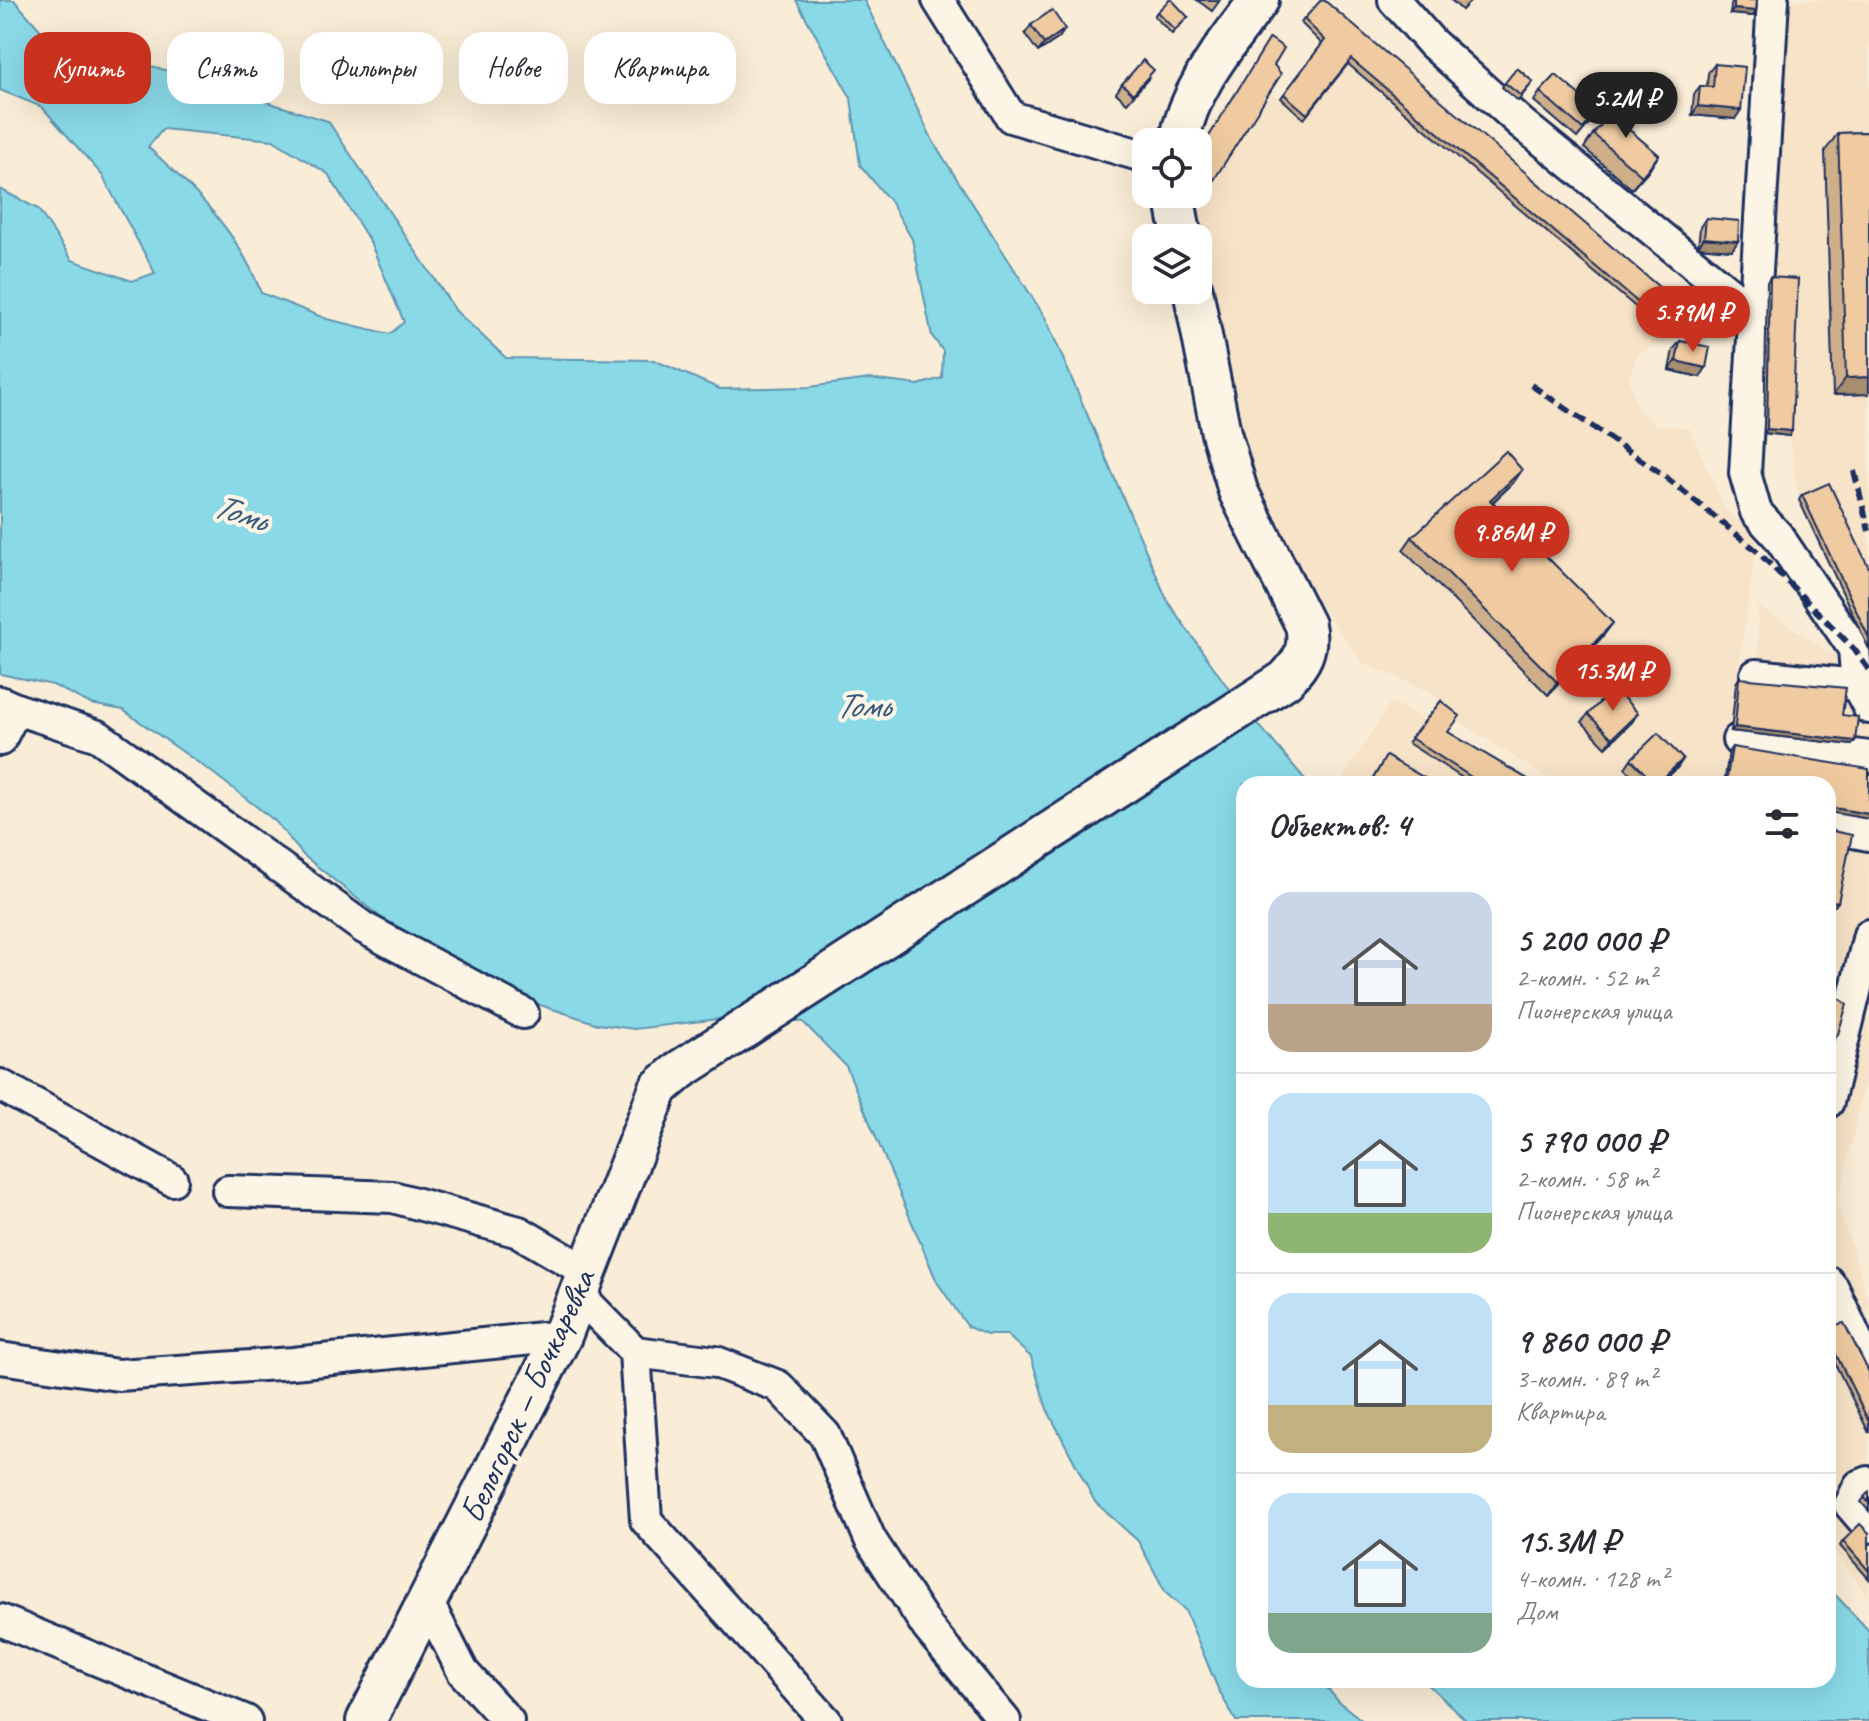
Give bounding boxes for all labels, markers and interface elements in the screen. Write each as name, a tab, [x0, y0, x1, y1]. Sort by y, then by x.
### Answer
chip: Купить	[24, 32, 151, 104]
chip: Снять	[167, 32, 284, 104]
chip: Фильтры	[300, 32, 443, 104]
chip: Новое	[459, 32, 568, 104]
chip: Квартира	[584, 32, 736, 104]
pin: 5.2M ₽	[1561, 72, 1691, 140]
text: 5.2M ₽	[1593, 81, 1659, 114]
map controls	[1132, 128, 1212, 304]
button: locate	[1132, 128, 1212, 208]
button: layers	[1132, 224, 1212, 304]
pin: 5.79M ₽	[1619, 286, 1767, 354]
text: 5.79M ₽	[1654, 295, 1732, 328]
water label: Томь	[207, 482, 277, 544]
pin: 9.86M ₽	[1438, 506, 1586, 574]
text: 9.86M ₽	[1472, 515, 1552, 548]
pin: 15.3M ₽	[1539, 645, 1687, 713]
text: 15.3M ₽	[1574, 654, 1652, 687]
water label: Томь	[835, 682, 893, 728]
icon: filters	[1760, 802, 1804, 846]
text: Объектов: 4	[1268, 803, 1410, 846]
text: 5 200 000 ₽	[1516, 918, 1665, 961]
icon: home	[1332, 924, 1428, 1020]
text: 2-комн. · 52 m²	[1516, 961, 1656, 994]
text: Пионерская улица	[1516, 994, 1672, 1027]
text: 5 790 000 ₽	[1516, 1119, 1664, 1162]
icon: home	[1332, 1125, 1428, 1221]
text: 2-комн. · 58 m²	[1516, 1162, 1656, 1195]
text: Пионерская улица	[1516, 1195, 1672, 1228]
street label: Белогорск — Бочкаревка	[450, 1261, 605, 1529]
text: 9 860 000 ₽	[1516, 1319, 1666, 1362]
icon: home	[1332, 1325, 1428, 1421]
text: 3-комн. · 89 m²	[1516, 1362, 1656, 1395]
text: Квартира	[1516, 1395, 1605, 1428]
text: 15.3M ₽	[1516, 1519, 1619, 1562]
icon: home	[1332, 1525, 1428, 1621]
text: 4-комн. · 128 m²	[1516, 1562, 1668, 1595]
text: Дом	[1516, 1595, 1558, 1628]

